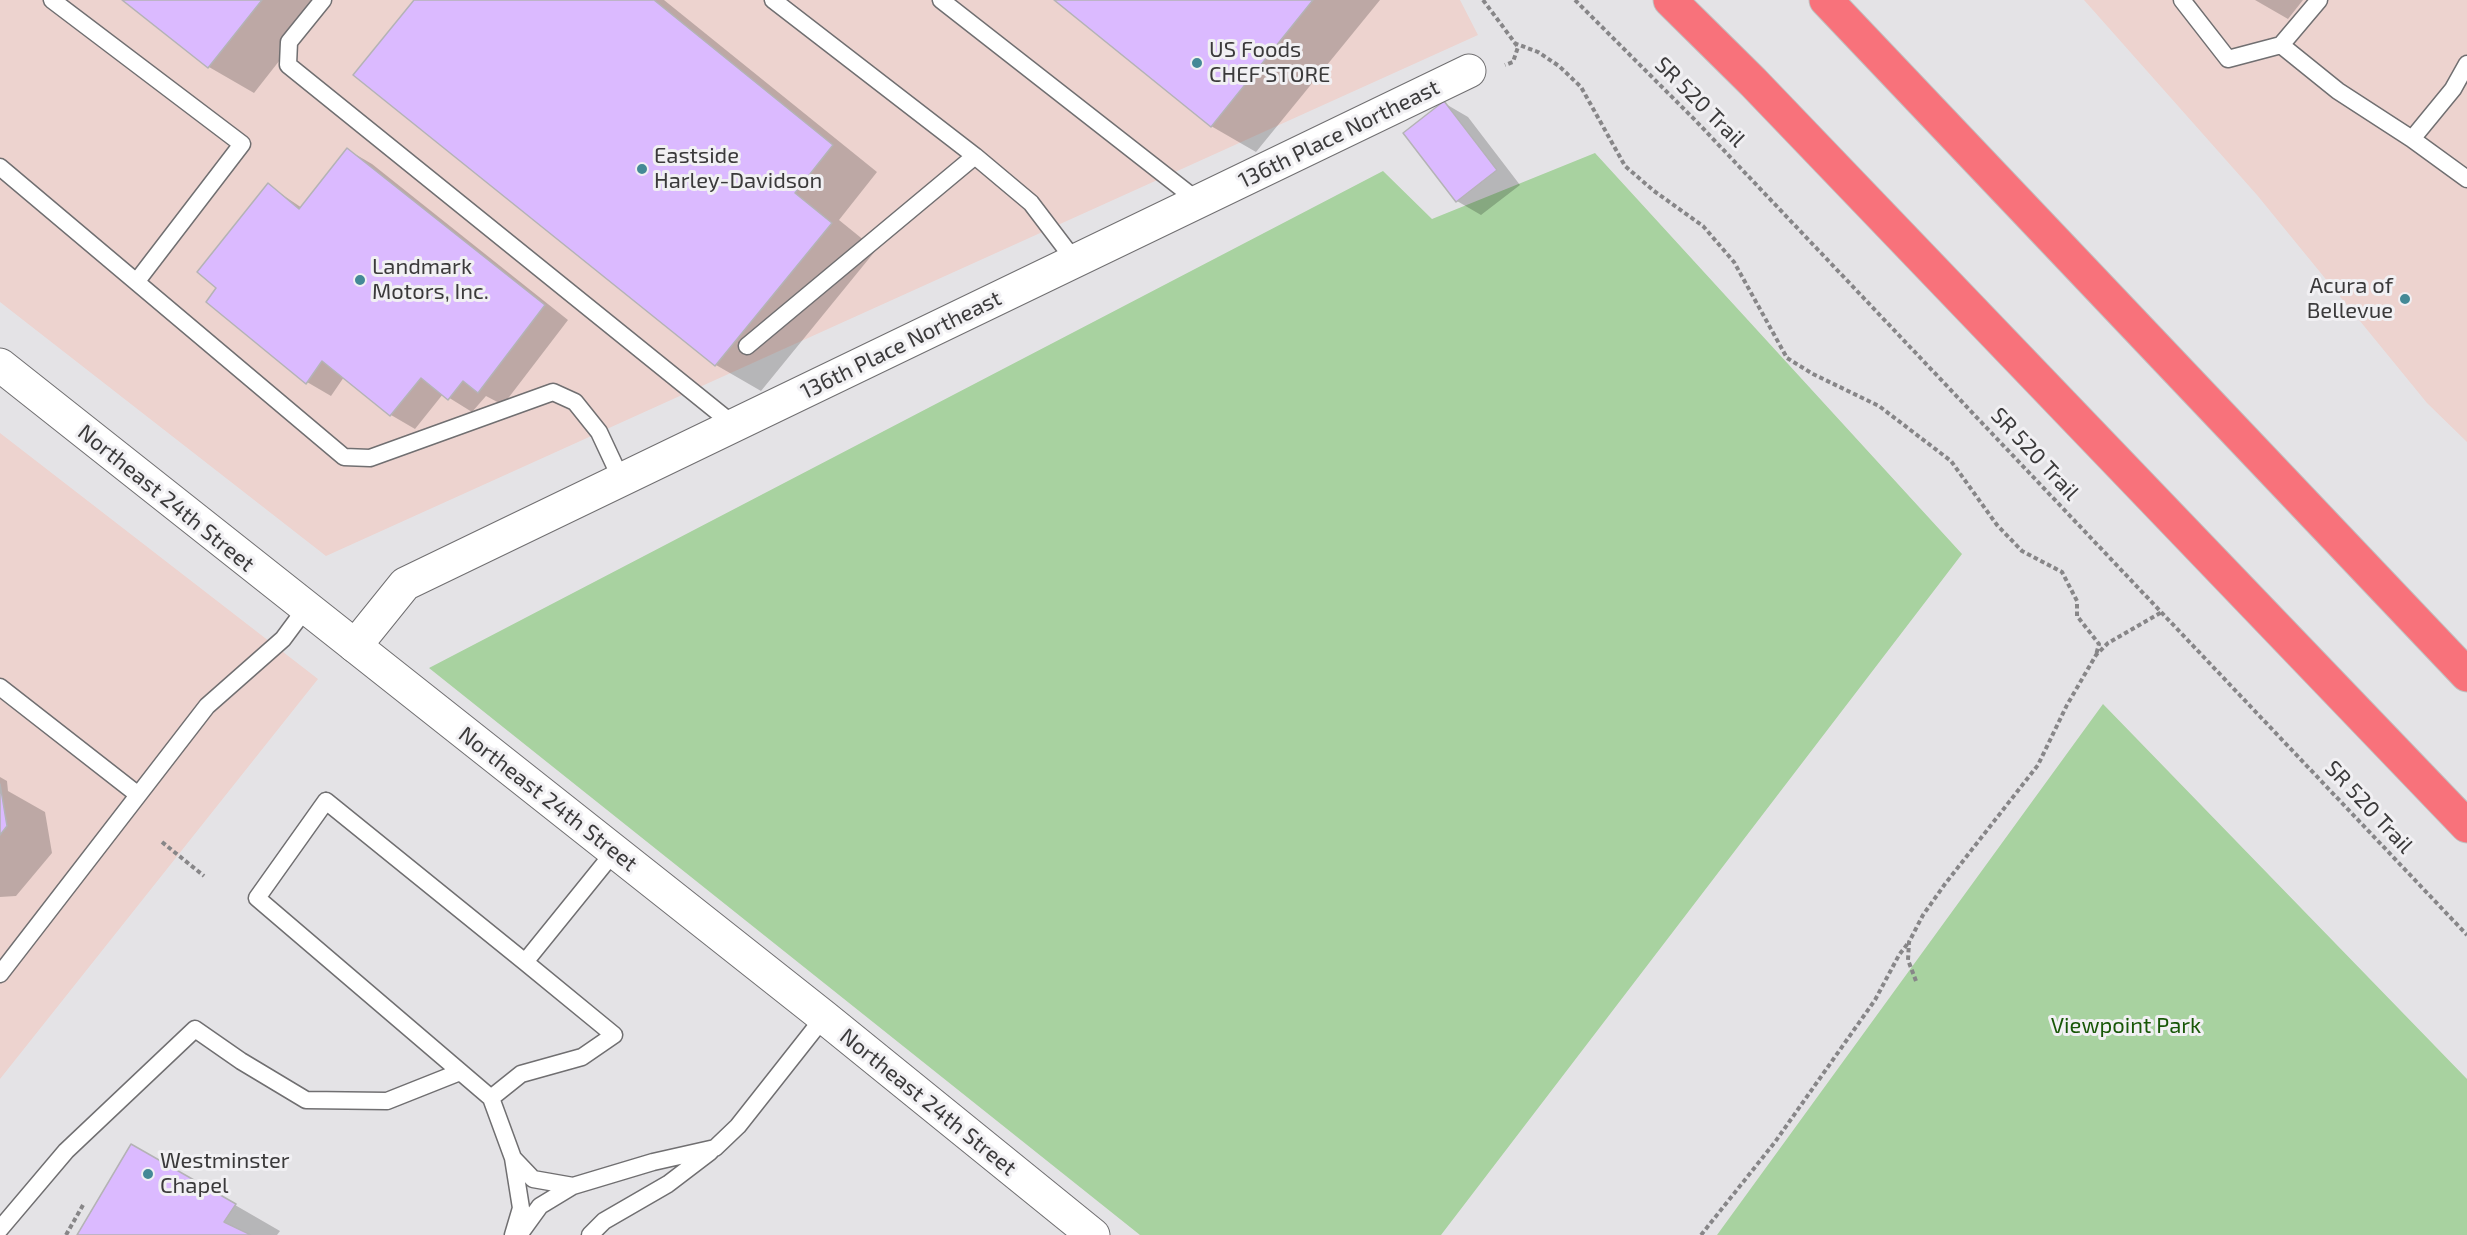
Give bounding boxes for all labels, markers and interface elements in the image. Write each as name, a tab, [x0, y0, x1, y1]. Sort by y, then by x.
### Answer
place label: US Foods CHEF'STORE	[1209, 37, 1330, 88]
street label: SR 520 Trail	[1649, 51, 1751, 153]
marker: US Foods CHEF'STORE	[1190, 56, 1204, 70]
street label: 136th Place Northeast	[1234, 74, 1444, 194]
place label: Eastside Harley-Davidson	[654, 143, 822, 194]
marker: Eastside Harley-Davidson	[635, 162, 649, 176]
place label: Landmark Motors, Inc.	[372, 254, 489, 306]
marker: Landmark Motors, Inc.	[353, 273, 367, 287]
place label: Acura of Bellevue	[2307, 273, 2393, 324]
street label: 136th Place Northeast	[796, 285, 1006, 405]
marker: Acura of Bellevue	[2398, 292, 2412, 306]
street label: SR 520 Trail	[1986, 402, 2084, 506]
street label: Northeast 24th Street	[72, 419, 260, 577]
street label: Northeast 24th Street	[453, 721, 643, 877]
street label: SR 520 Trail	[2320, 755, 2418, 859]
park label: Viewpoint Park	[2051, 1013, 2201, 1039]
street label: Northeast 24th Street	[834, 1023, 1022, 1181]
place label: Westminster Chapel	[160, 1148, 290, 1200]
marker: Westminster Chapel	[141, 1167, 155, 1181]

